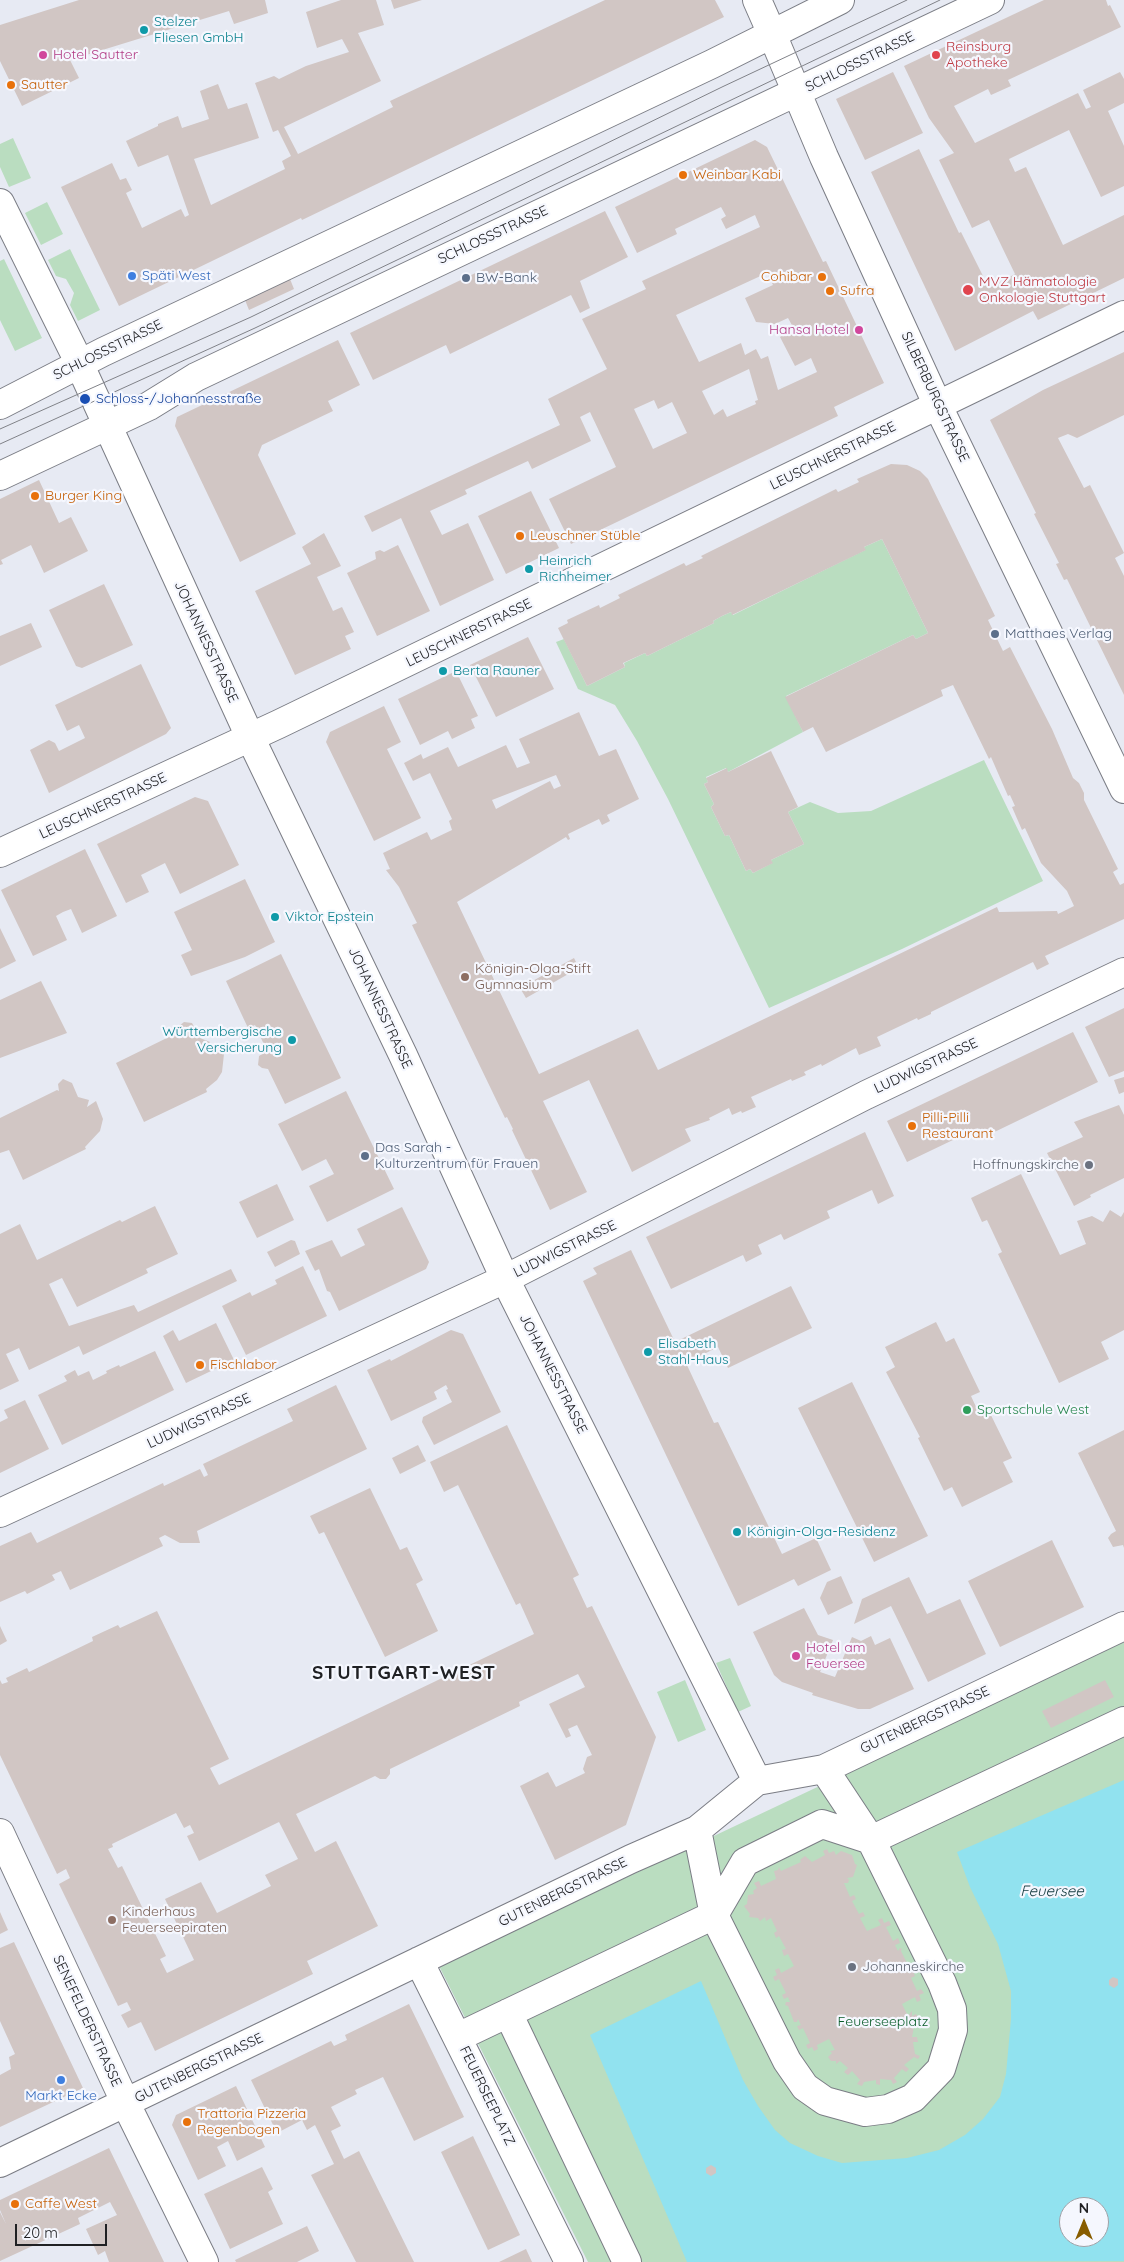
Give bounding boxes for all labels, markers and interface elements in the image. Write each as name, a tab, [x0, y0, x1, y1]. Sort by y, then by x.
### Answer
place label: Stelzer Fliesen GmbH	[154, 14, 244, 46]
marker: Stelzer Fliesen GmbH	[138, 24, 150, 36]
street label: SCHLOSSSTRASSE	[803, 28, 917, 96]
place label: Reinsburg Apotheke	[946, 39, 1011, 72]
place label: Hotel Sautter	[53, 47, 138, 63]
marker: Hotel Sautter	[37, 49, 49, 61]
marker: Reinsburg Apotheke	[930, 49, 942, 61]
place label: Sautter	[21, 77, 68, 93]
marker: Sautter	[5, 79, 17, 91]
place label: Weinbar Kabi	[693, 167, 781, 183]
marker: Weinbar Kabi	[677, 169, 689, 181]
street label: SCHLOSSSTRASSE	[435, 202, 551, 268]
place label: Späti West	[142, 268, 211, 284]
place label: Cohibar	[761, 269, 812, 285]
marker: Späti West	[126, 270, 138, 282]
place label: BW-Bank	[476, 270, 537, 286]
marker: Cohibar	[816, 271, 828, 283]
marker: BW-Bank	[460, 272, 472, 284]
place label: MVZ Hämatologie Onkologie Stuttgart	[979, 274, 1106, 306]
place label: Sufra	[840, 283, 875, 299]
marker: MVZ Hämatologie Onkologie Stuttgart	[961, 283, 975, 297]
marker: Sufra	[824, 285, 836, 297]
street label: SCHLOSSSTRASSE	[51, 316, 165, 384]
place label: Hansa Hotel	[769, 322, 849, 338]
marker: Hansa Hotel	[853, 324, 865, 336]
street label: SILBERBURGSTRASSE	[897, 329, 973, 465]
place label: Schloss-/Johannesstraße	[96, 391, 261, 407]
marker: Schloss-/Johannesstraße	[78, 392, 92, 406]
street label: LEUSCHNERSTRASSE	[767, 418, 899, 494]
place label: Burger King	[45, 488, 122, 504]
marker: Burger King	[29, 490, 41, 502]
place label: Leuschner Stüble	[530, 528, 640, 544]
marker: Leuschner Stüble	[514, 530, 526, 542]
place label: Heinrich Richheimer	[539, 553, 612, 586]
marker: Heinrich Richheimer	[523, 563, 535, 575]
street label: JOHANNESSTRASSE	[170, 578, 242, 706]
street label: LEUSCHNERSTRASSE	[403, 595, 535, 671]
place label: Matthaes Verlag	[1005, 626, 1112, 642]
marker: Matthaes Verlag	[989, 628, 1001, 640]
place label: Berta Rauner	[453, 663, 540, 679]
marker: Berta Rauner	[437, 665, 449, 677]
street label: LEUSCHNERSTRASSE	[37, 769, 169, 843]
place label: Viktor Epstein	[285, 909, 374, 925]
marker: Viktor Epstein	[269, 911, 281, 923]
street label: JOHANNESSTRASSE	[344, 944, 416, 1072]
place label: Königin-Olga-Stift Gymnasium	[475, 961, 591, 994]
marker: Königin-Olga-Stift Gymnasium	[459, 971, 471, 983]
place label: Württembergische Versicherung	[162, 1024, 282, 1056]
marker: Württembergische Versicherung	[286, 1034, 298, 1046]
street label: LUDWIGSTRASSE	[872, 1035, 980, 1097]
place label: Pilli-Pilli Restaurant	[922, 1110, 993, 1142]
marker: Pilli-Pilli Restaurant	[906, 1120, 918, 1132]
place label: Das Sarah - Kulturzentrum für Frauen	[375, 1140, 538, 1172]
marker: Das Sarah - Kulturzentrum für Frauen	[359, 1150, 371, 1162]
place label: Hoffnungskirche	[972, 1157, 1079, 1173]
marker: Hoffnungskirche	[1083, 1159, 1095, 1171]
street label: LUDWIGSTRASSE	[511, 1217, 619, 1281]
street label: JOHANNESSTRASSE	[515, 1311, 591, 1437]
place label: Elisabeth Stahl-Haus	[658, 1336, 729, 1368]
marker: Elisabeth Stahl-Haus	[642, 1346, 654, 1358]
place label: Fischlabor	[210, 1357, 277, 1373]
marker: Fischlabor	[194, 1359, 206, 1371]
street label: LUDWIGSTRASSE	[145, 1390, 253, 1452]
place label: Sportschule West	[977, 1402, 1089, 1418]
marker: Sportschule West	[961, 1404, 973, 1416]
place label: Königin-Olga-Residenz	[747, 1524, 896, 1540]
marker: Königin-Olga-Residenz	[731, 1526, 743, 1538]
place label: Hotel am Feuersee	[806, 1640, 865, 1672]
marker: Hotel am Feuersee	[790, 1650, 802, 1662]
district label: STUTTGART-WEST	[310, 1662, 498, 1684]
street label: GUTENBERGSTRASSE	[858, 1683, 992, 1757]
street label: GUTENBERGSTRASSE	[496, 1854, 630, 1930]
water label: Feuersee	[1020, 1882, 1084, 1900]
place label: Kinderhaus Feuerseepiraten	[122, 1904, 227, 1936]
marker: Kinderhaus Feuerseepiraten	[106, 1914, 118, 1926]
street label: SENEFELDERSTRASSE	[49, 1953, 125, 2089]
place label: Johanneskirche	[862, 1959, 964, 1975]
marker: Johanneskirche	[846, 1961, 858, 1973]
park label: Feuerseeplatz	[838, 2014, 928, 2030]
street label: GUTENBERGSTRASSE	[132, 2030, 266, 2106]
street label: FEUERSEEPLATZ	[456, 2044, 518, 2148]
marker: Markt Ecke	[55, 2074, 67, 2086]
place label: Markt Ecke	[25, 2088, 97, 2104]
place label: Trattoria Pizzeria Regenbogen	[197, 2106, 306, 2138]
marker: Trattoria Pizzeria Regenbogen	[181, 2116, 193, 2128]
place label: Caffe West	[25, 2196, 97, 2212]
north arrow	[1059, 2197, 1109, 2247]
marker: Caffe West	[9, 2198, 21, 2210]
text: N	[1079, 2199, 1089, 2217]
scale bar	[18, 2214, 110, 2246]
text: 20 m	[23, 2223, 58, 2242]

